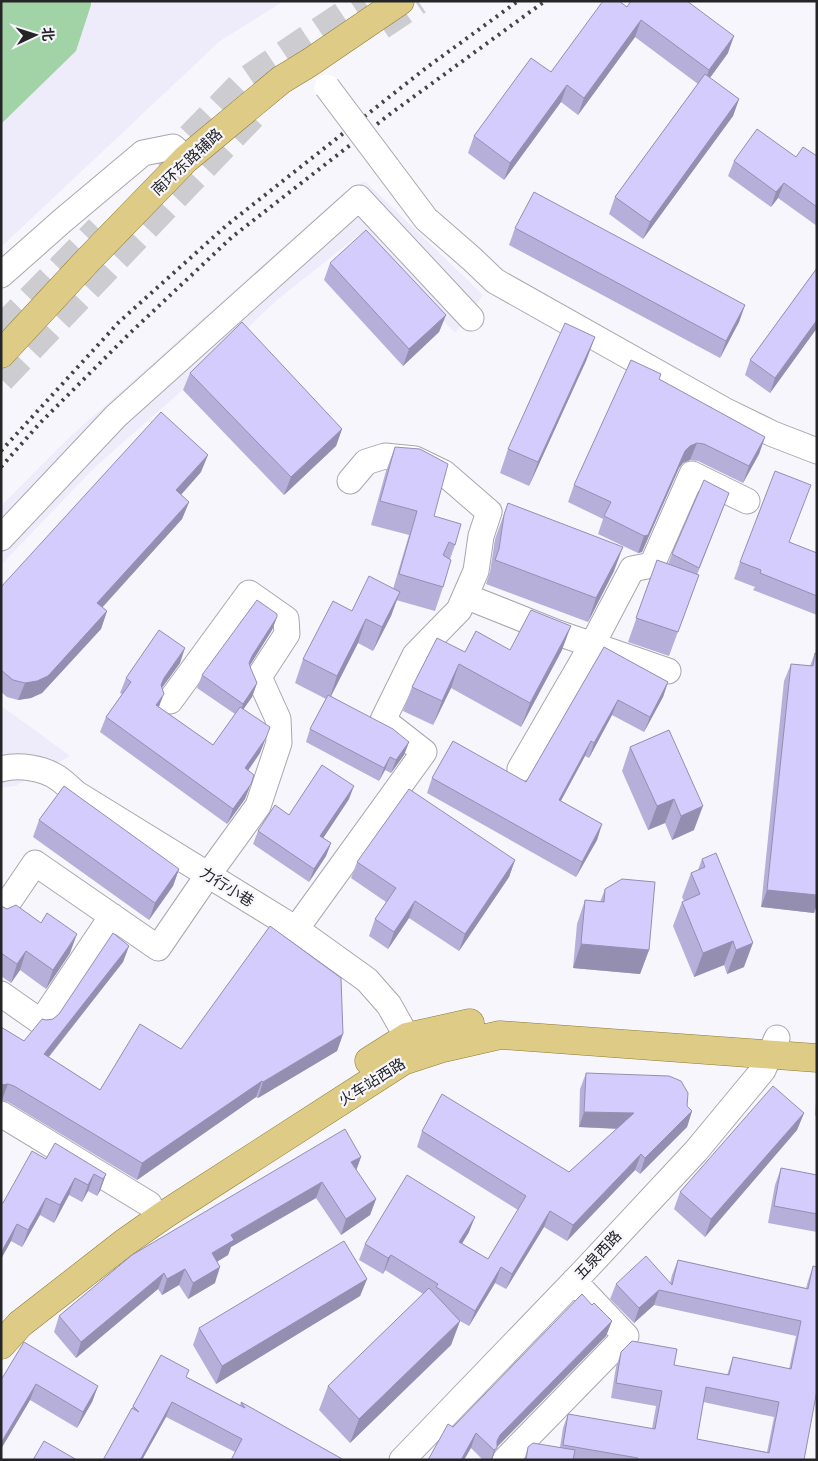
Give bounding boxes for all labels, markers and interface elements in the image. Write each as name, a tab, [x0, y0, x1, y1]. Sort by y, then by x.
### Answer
north arrow	[10, 10, 60, 60]
text: 北	[39, 26, 57, 42]
street label: 南环东路辅路	[148, 125, 226, 199]
street label: 力行小巷	[197, 863, 257, 911]
street label: 火车站西路	[335, 1054, 409, 1110]
street label: 五泉西路	[571, 1227, 625, 1283]

